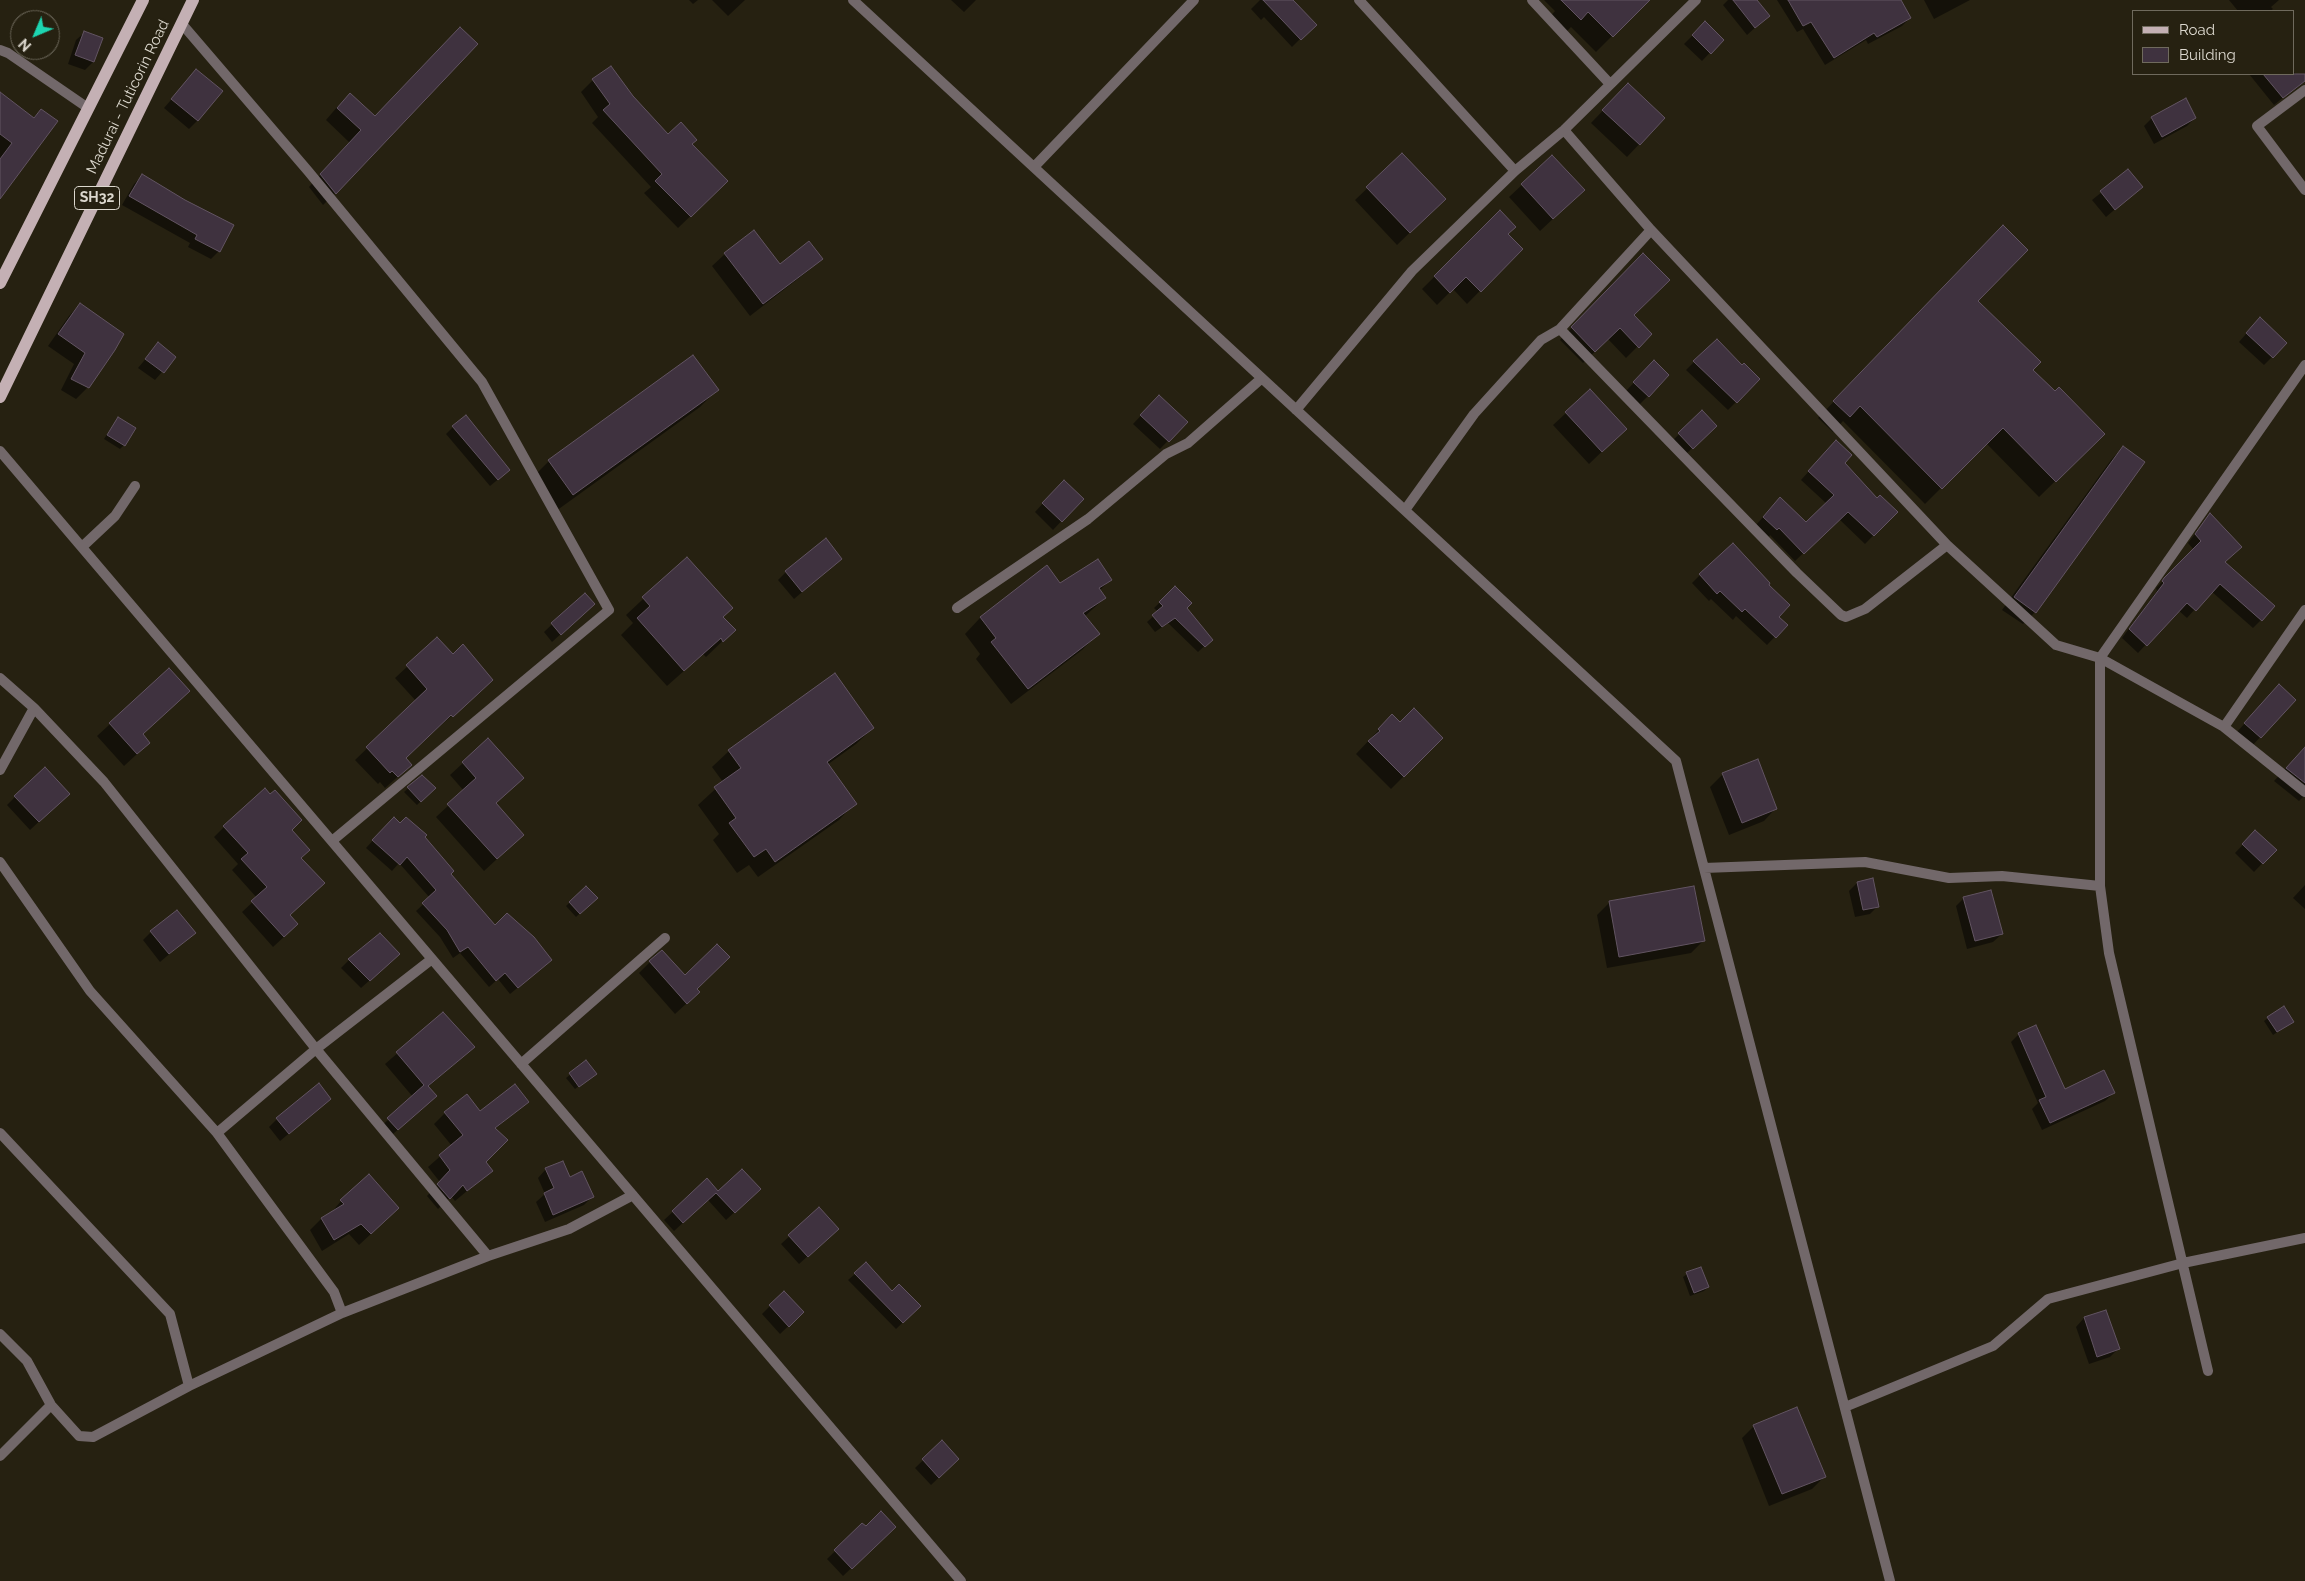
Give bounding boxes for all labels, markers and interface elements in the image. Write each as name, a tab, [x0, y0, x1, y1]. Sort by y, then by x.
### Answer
north arrow	[10, 10, 60, 60]
legend	[2132, 10, 2295, 75]
street label: Madurai - Tuticorin Road	[83, 17, 173, 177]
text: Road	[2179, 21, 2215, 39]
text: N	[16, 35, 35, 54]
text: Building	[2179, 46, 2236, 64]
road number: SH32	[74, 187, 120, 210]

